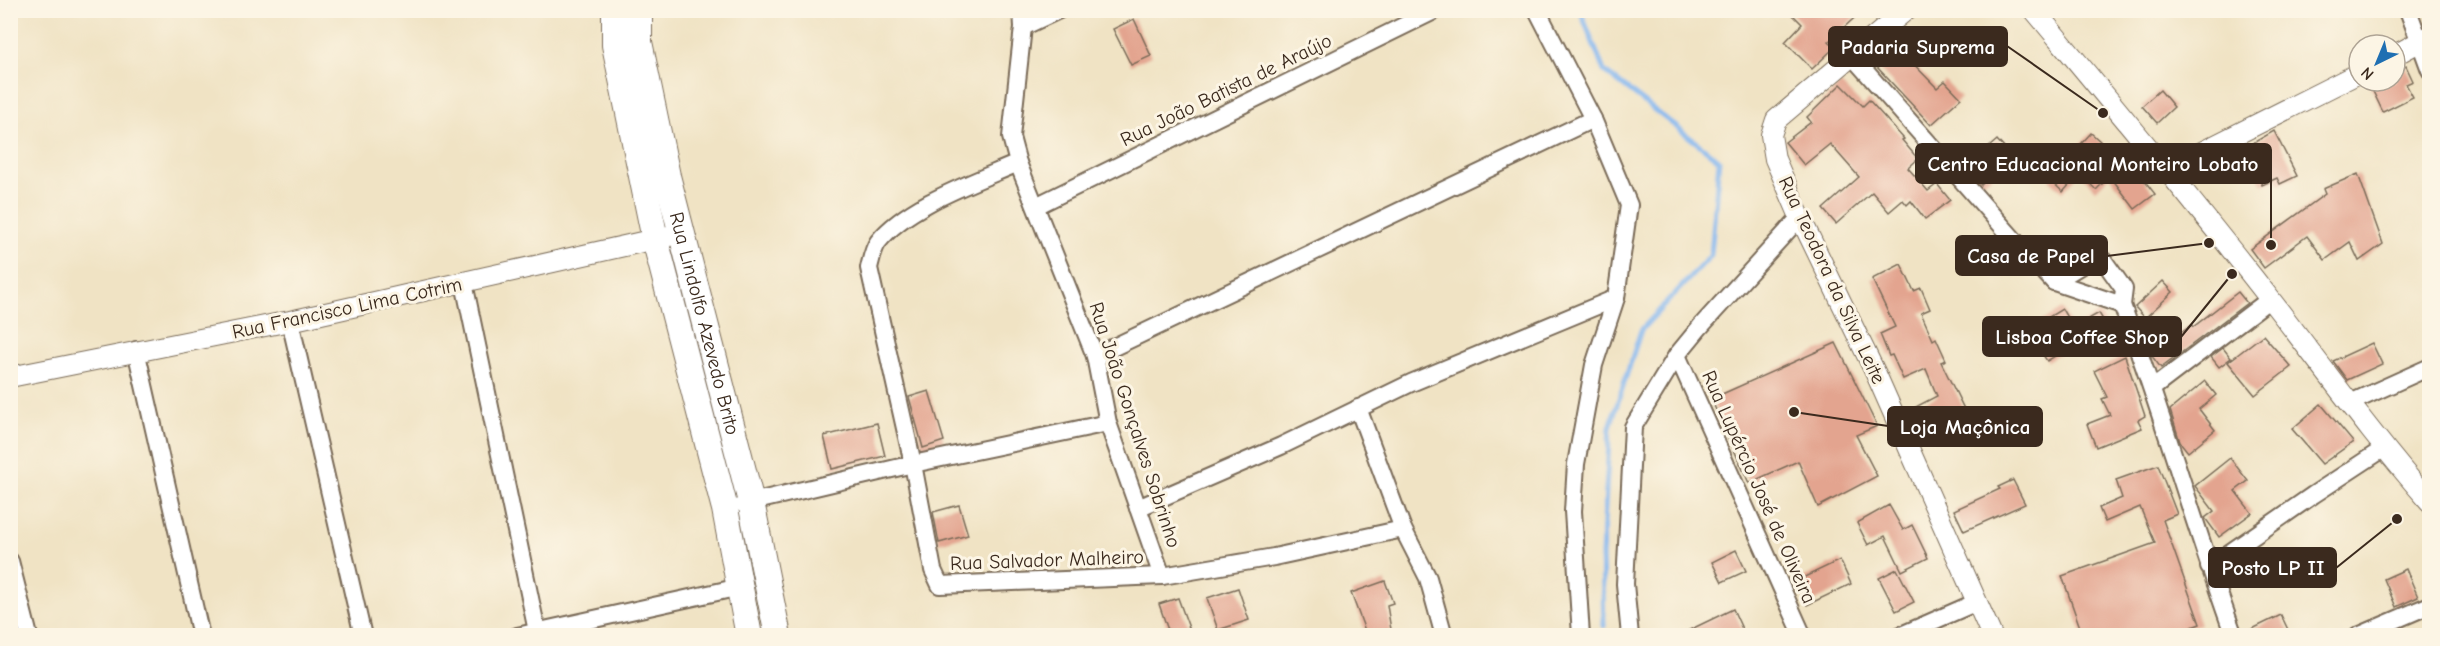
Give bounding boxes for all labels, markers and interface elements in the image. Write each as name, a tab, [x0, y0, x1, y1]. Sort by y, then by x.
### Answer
callout: Padaria Suprema	[1829, 27, 2007, 66]
street label: Rua João Batista de Araújo	[1117, 29, 1335, 151]
north arrow	[2347, 33, 2407, 93]
text: Padaria Suprema	[1841, 35, 1995, 59]
text: N	[2357, 63, 2377, 83]
callout: Centro Educacional Monteiro Lobato	[1916, 144, 2271, 183]
text: Centro Educacional Monteiro Lobato	[1928, 152, 2259, 176]
street label: Rua Teodora da Silva Leite	[1774, 173, 1890, 387]
street label: Rua Lindolfo Azevedo Brito	[665, 209, 745, 437]
callout: Casa de Papel	[1956, 236, 2107, 275]
text: Casa de Papel	[1967, 244, 2095, 268]
street label: Rua Francisco Lima Cotrim	[230, 272, 464, 344]
street label: Rua João Gonçalves Sobrinho	[1084, 299, 1186, 551]
callout: Lisboa Coffee Shop	[1983, 317, 2181, 356]
text: Lisboa Coffee Shop	[1995, 325, 2169, 349]
street label: Rua Lupércio José de Oliveira	[1697, 367, 1821, 607]
callout: Loja Maçônica	[1888, 407, 2042, 446]
text: Loja Maçônica	[1900, 415, 2030, 439]
street label: Rua Salvador Malheiro	[950, 545, 1144, 575]
callout: Posto LP II	[2209, 548, 2336, 587]
text: Posto LP II	[2222, 556, 2324, 580]

